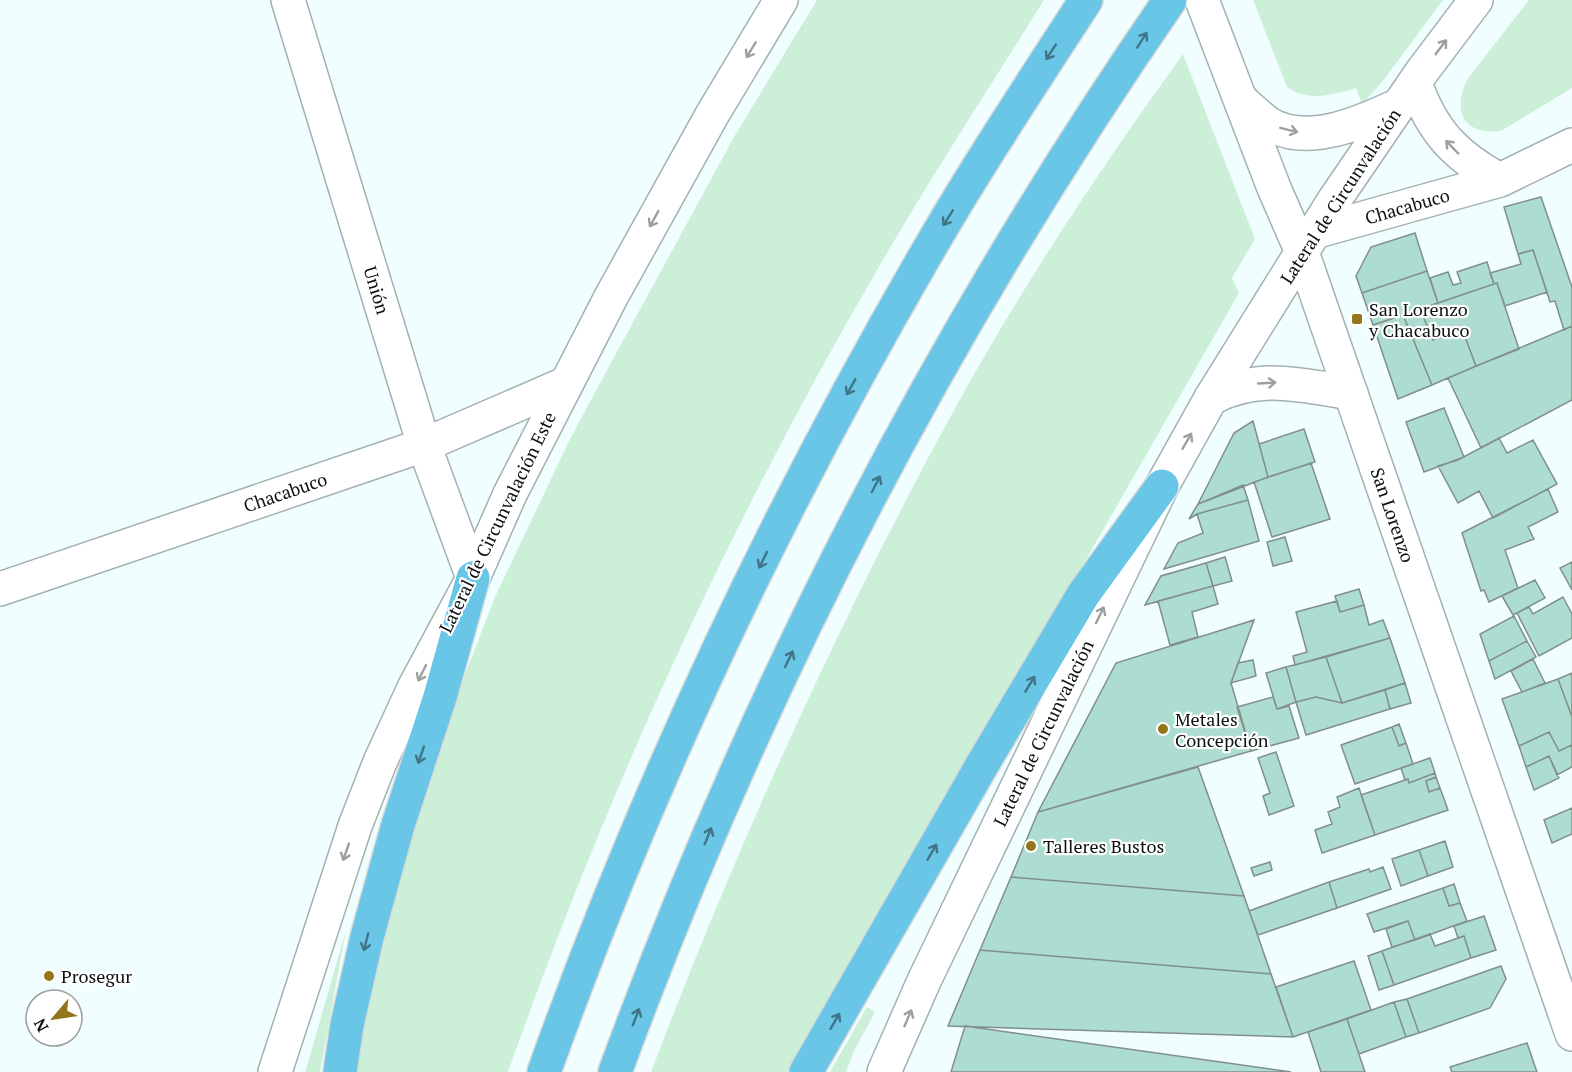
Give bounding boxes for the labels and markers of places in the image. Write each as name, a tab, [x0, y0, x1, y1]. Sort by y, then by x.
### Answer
place label: San Lorenzo y Chacabuco	[1368, 297, 1469, 342]
marker: San Lorenzo y Chacabuco	[1350, 312, 1364, 326]
place label: Metales Concepción	[1175, 707, 1269, 752]
marker: Metales Concepción	[1156, 722, 1170, 736]
place label: Talleres Bustos	[1043, 834, 1164, 858]
marker: Talleres Bustos	[1024, 839, 1038, 853]
place label: Prosegur	[61, 964, 132, 988]
marker: Prosegur	[42, 969, 56, 983]

